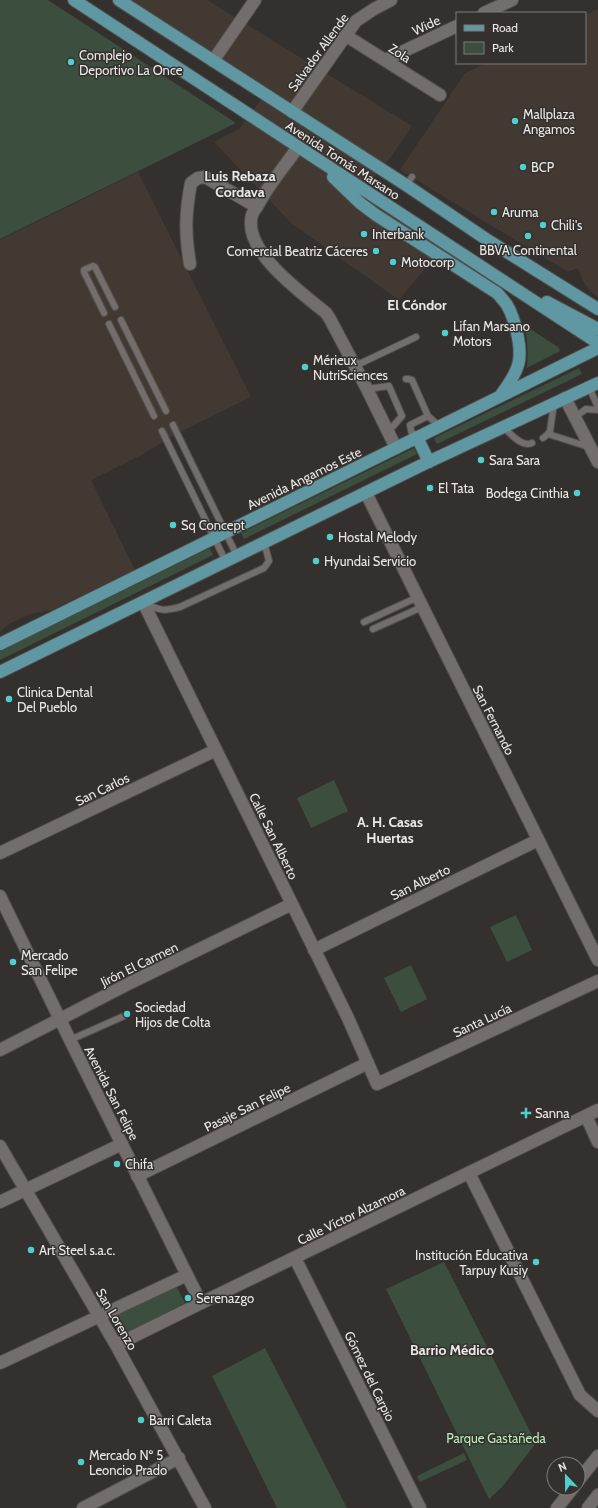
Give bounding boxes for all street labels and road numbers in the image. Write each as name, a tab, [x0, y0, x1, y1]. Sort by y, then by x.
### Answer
street label: Salvador Allende	[284, 10, 352, 94]
street label: Wide	[410, 12, 443, 38]
street label: Zola	[386, 40, 415, 66]
street label: Avenida Tomás Marsano	[283, 117, 403, 203]
street label: Avenida Angamos Este	[244, 443, 364, 513]
street label: San Fernando	[470, 682, 518, 758]
street label: San Carlos	[72, 769, 132, 809]
street label: Calle San Alberto	[246, 790, 302, 882]
street label: San Alberto	[388, 861, 452, 903]
street label: Jirón El Carmen	[97, 938, 180, 990]
street label: Santa Lucía	[450, 999, 514, 1040]
street label: Avenida San Felipe	[81, 1043, 143, 1143]
street label: Pasaje San Felipe	[201, 1079, 294, 1136]
street label: Calle Víctor Alzamora	[295, 1182, 408, 1248]
street label: San Lorenzo	[93, 1285, 141, 1353]
street label: Gómez del Carpio	[341, 1328, 399, 1424]

